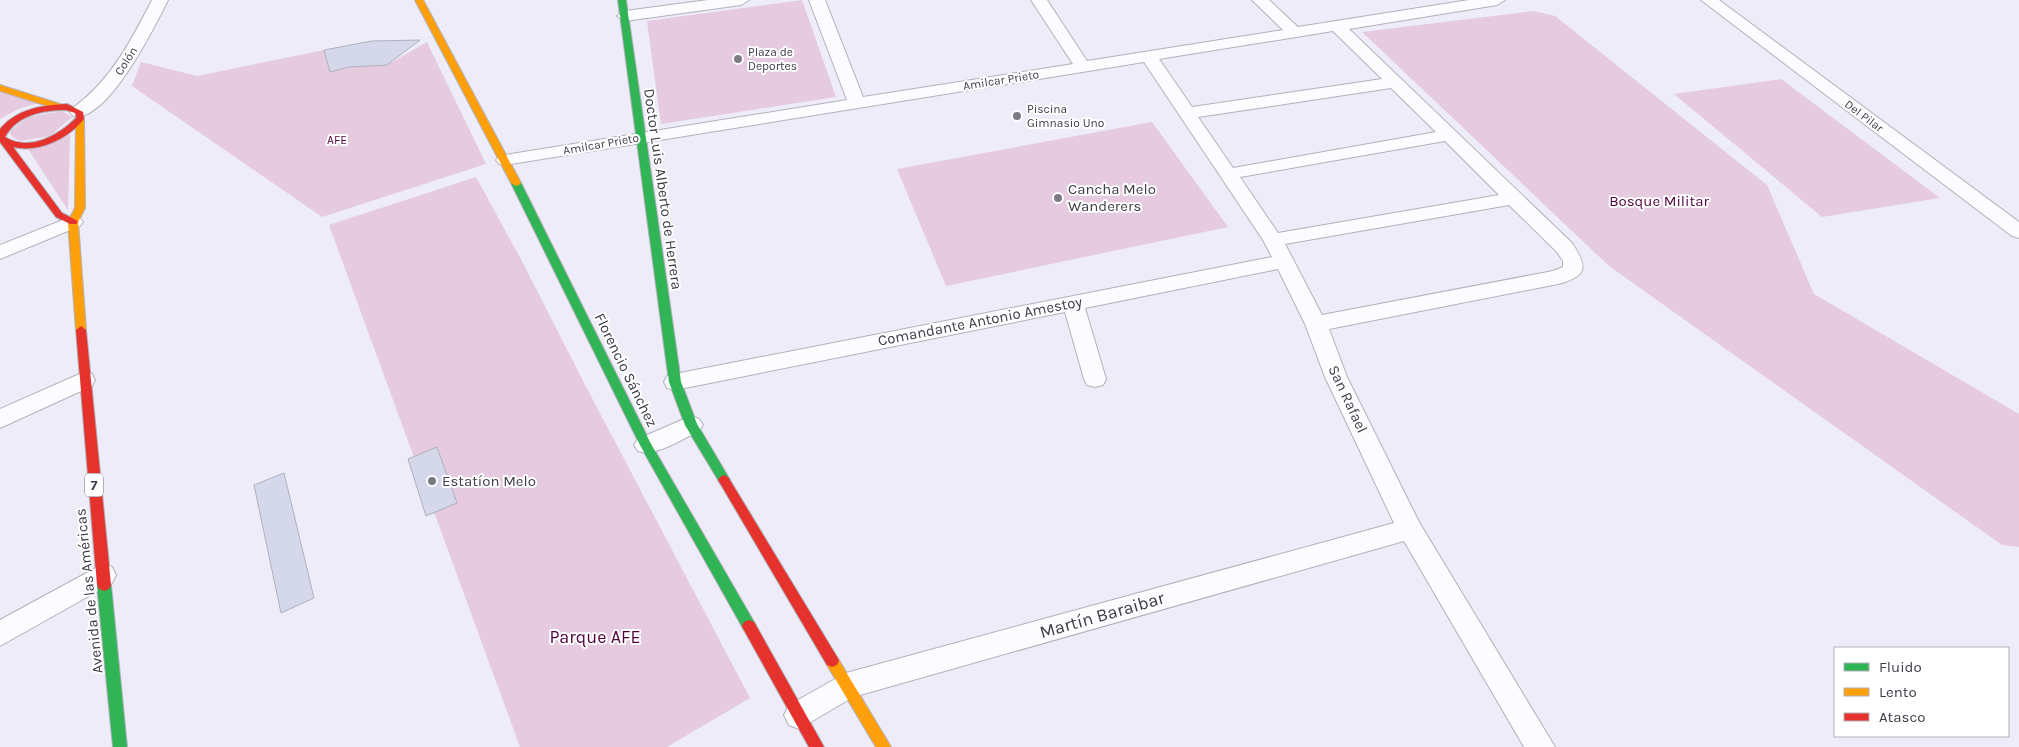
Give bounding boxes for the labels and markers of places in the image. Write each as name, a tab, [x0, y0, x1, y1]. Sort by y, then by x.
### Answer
place label: Plaza de Deportes	[748, 45, 797, 73]
marker: Plaza de Deportes	[732, 53, 744, 65]
place label: Piscina Gimnasio Uno	[1027, 102, 1104, 130]
marker: Piscina Gimnasio Uno	[1011, 110, 1023, 122]
place label: Cancha Melo Wanderers	[1068, 180, 1156, 215]
marker: Cancha Melo Wanderers	[1052, 192, 1064, 204]
place label: Estatíon Melo	[442, 472, 536, 490]
marker: Estatíon Melo	[426, 475, 438, 487]

